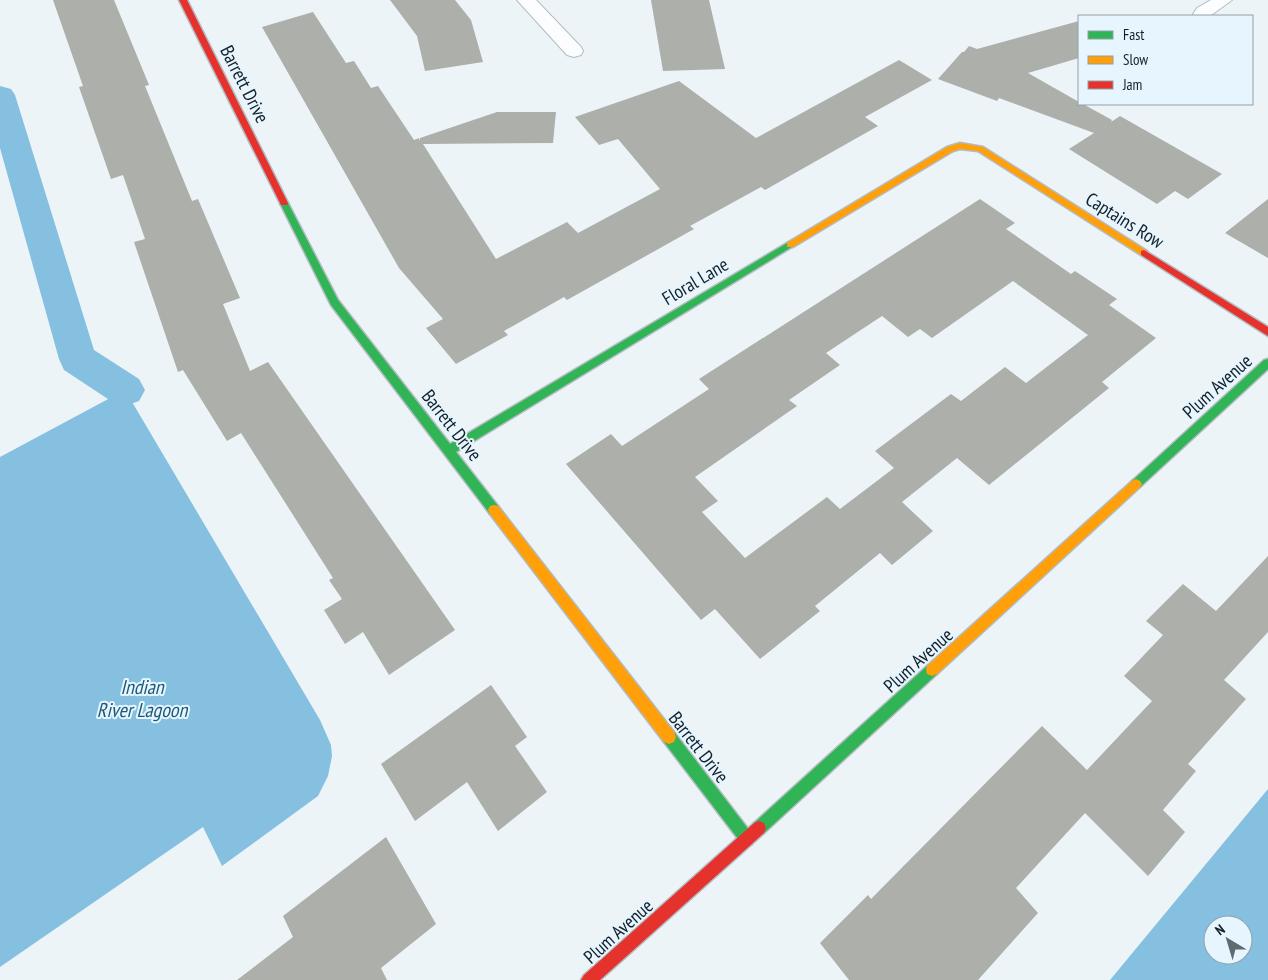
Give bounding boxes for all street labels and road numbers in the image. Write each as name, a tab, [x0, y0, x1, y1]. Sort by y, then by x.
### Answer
street label: Barrett Drive	[215, 41, 275, 127]
street label: Captains Row	[1081, 187, 1169, 254]
street label: Floral Lane	[657, 252, 733, 310]
street label: Plum Avenue	[1177, 348, 1257, 423]
street label: Barrett Drive	[417, 385, 487, 466]
street label: Plum Avenue	[878, 622, 958, 697]
street label: Barrett Drive	[664, 707, 734, 788]
street label: Plum Avenue	[578, 893, 658, 968]

